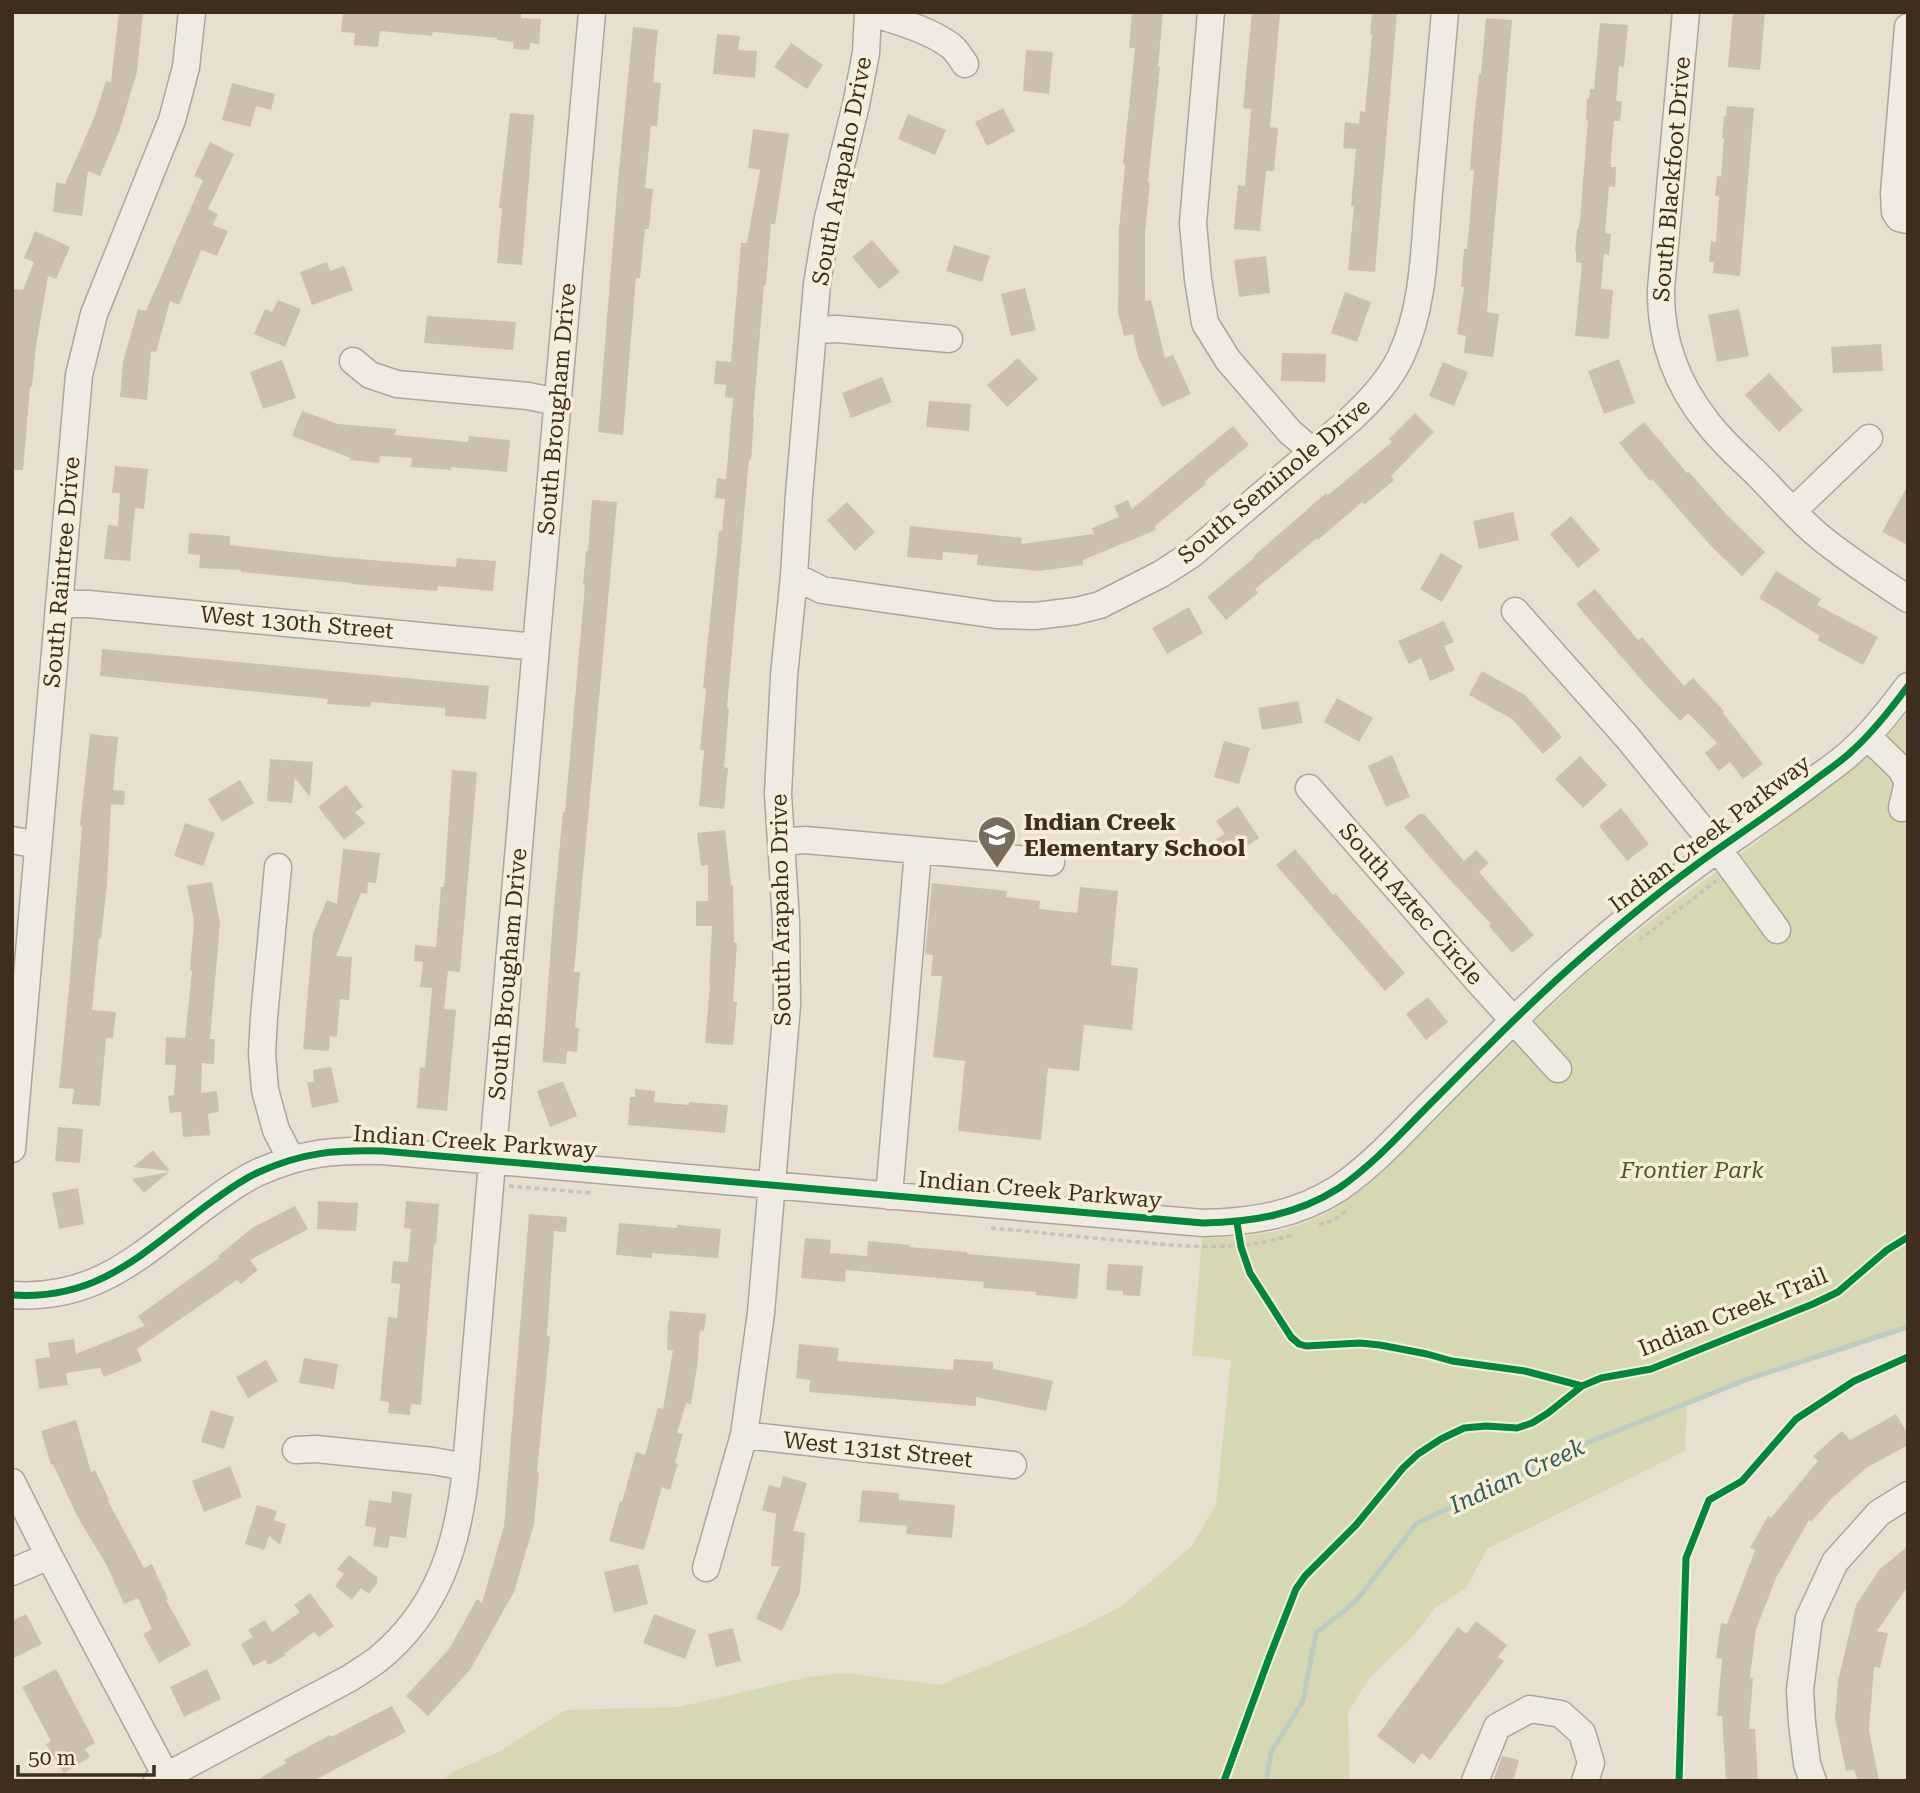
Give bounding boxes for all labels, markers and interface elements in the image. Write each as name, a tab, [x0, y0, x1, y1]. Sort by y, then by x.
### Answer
street label: South Arapaho Drive	[807, 54, 877, 288]
street label: South Blackfoot Drive	[1648, 55, 1696, 303]
street label: South Brougham Drive	[533, 282, 581, 536]
street label: South Seminole Drive	[1172, 393, 1376, 569]
street label: South Raintree Drive	[38, 455, 86, 689]
street label: West 130th Street	[199, 601, 395, 645]
street label: Indian Creek Parkway	[1604, 749, 1816, 918]
street label: South Arapaho Drive	[765, 794, 797, 1026]
place label: Indian Creek Elementary School	[1024, 809, 1246, 862]
school or university icon: Indian Creek Elementary School	[976, 814, 1018, 869]
street label: South Aztec Circle	[1333, 818, 1489, 990]
street label: South Brougham Drive	[484, 847, 532, 1101]
street label: Indian Creek Parkway	[352, 1120, 598, 1164]
park label: Frontier Park	[1619, 1157, 1764, 1184]
street label: Indian Creek Parkway	[917, 1166, 1163, 1214]
street label: Indian Creek Trail	[1635, 1262, 1831, 1362]
street label: West 131st Street	[782, 1427, 974, 1473]
water label: Indian Creek	[1444, 1433, 1589, 1520]
scale bar	[18, 1734, 154, 1778]
text: 50 m	[28, 1746, 76, 1770]

